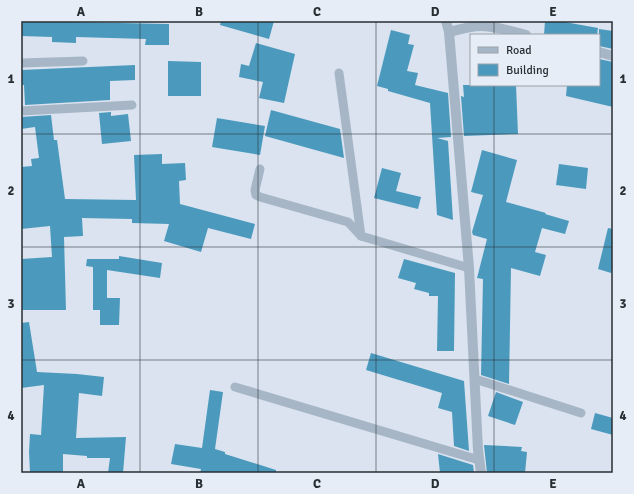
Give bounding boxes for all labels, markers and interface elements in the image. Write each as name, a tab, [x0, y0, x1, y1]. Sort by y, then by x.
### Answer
text: A	[77, 4, 86, 20]
text: B	[195, 4, 203, 20]
text: C	[313, 4, 321, 20]
text: D	[431, 4, 440, 20]
text: E	[549, 4, 557, 20]
legend	[470, 34, 600, 86]
text: Road	[506, 43, 532, 58]
text: Building	[506, 63, 549, 78]
text: 1	[7, 71, 15, 87]
text: 1	[619, 71, 627, 87]
text: 2	[7, 183, 15, 199]
text: 2	[619, 183, 627, 199]
text: 3	[7, 296, 15, 312]
text: 3	[619, 296, 627, 312]
text: 4	[7, 408, 15, 424]
text: 4	[619, 408, 627, 424]
text: A	[77, 476, 86, 492]
text: B	[195, 476, 203, 492]
text: C	[313, 476, 321, 492]
text: D	[431, 476, 440, 492]
text: E	[549, 476, 557, 492]

